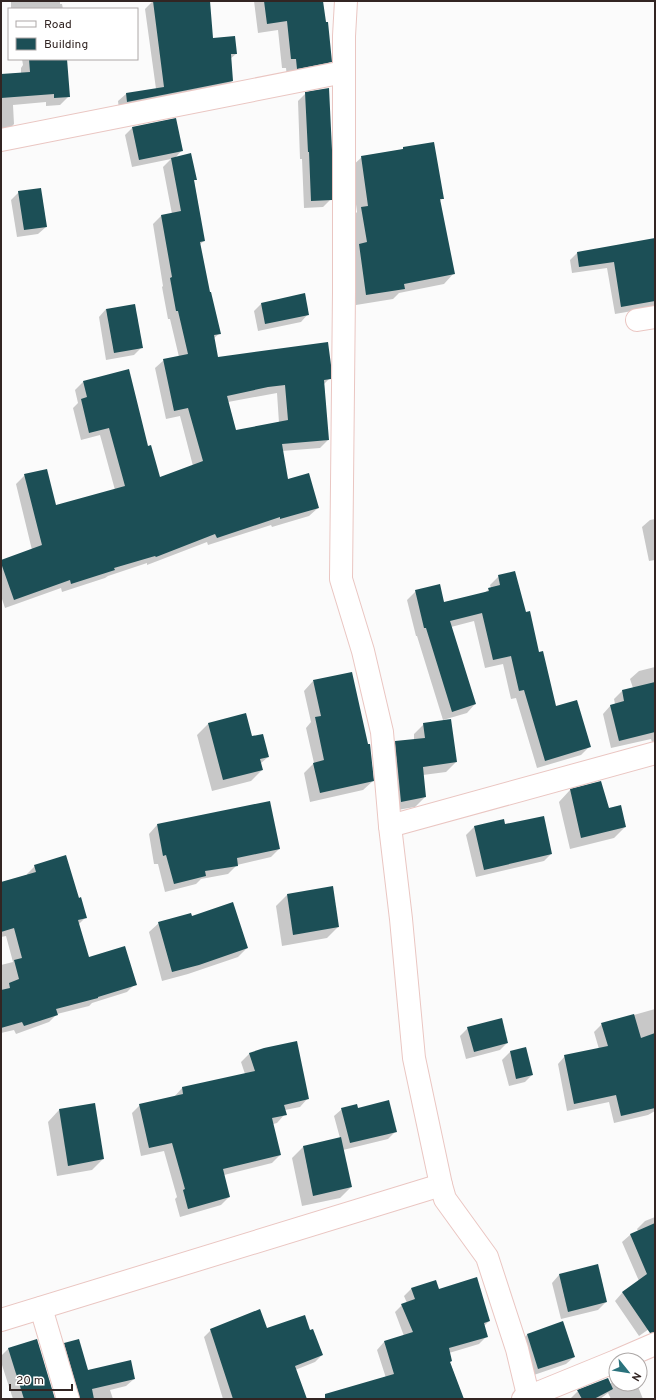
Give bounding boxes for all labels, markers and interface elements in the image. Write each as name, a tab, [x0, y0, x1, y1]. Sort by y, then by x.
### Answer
legend	[8, 8, 138, 60]
text: Road	[44, 17, 72, 33]
text: Building	[44, 37, 88, 53]
north arrow	[608, 1352, 648, 1392]
scale bar	[10, 1366, 72, 1392]
text: N	[628, 1370, 644, 1383]
text: 20 m	[16, 1373, 44, 1389]

